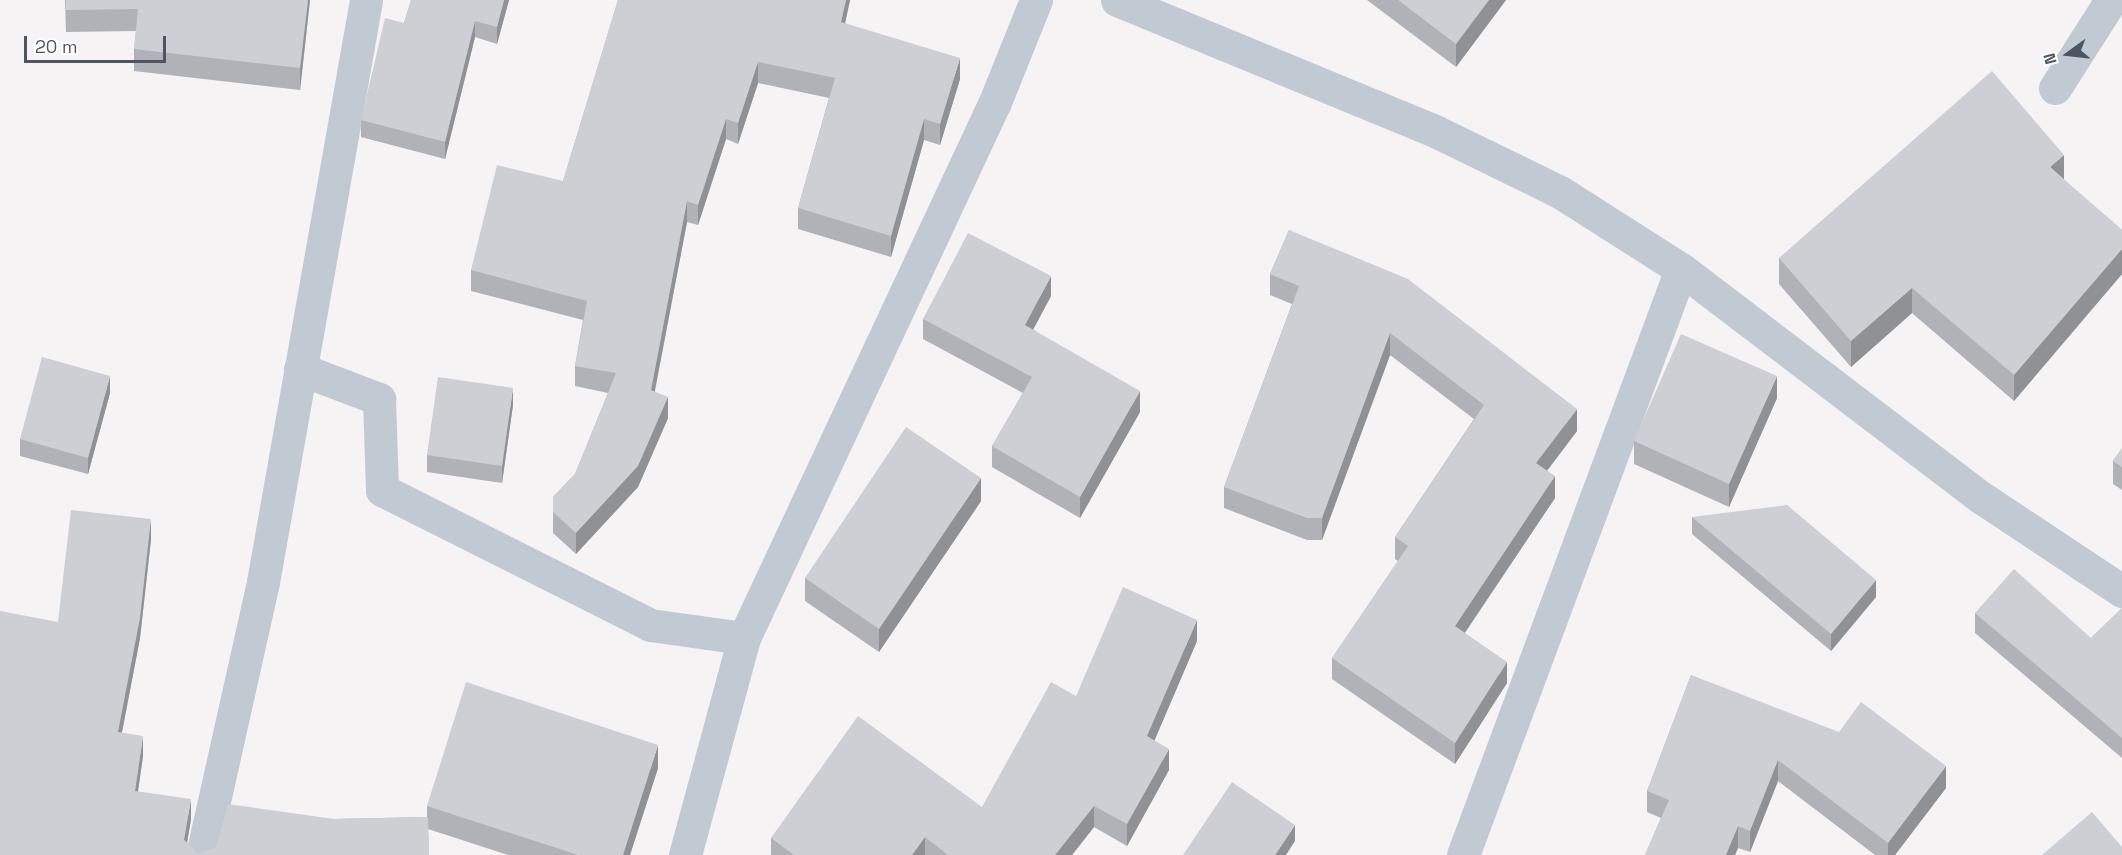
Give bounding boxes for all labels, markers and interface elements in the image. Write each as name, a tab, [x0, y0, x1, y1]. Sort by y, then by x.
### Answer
scale bar	[27, 24, 170, 62]
north arrow	[2038, 24, 2098, 84]
text: 20 m	[35, 35, 78, 58]
text: N	[2039, 51, 2062, 67]

